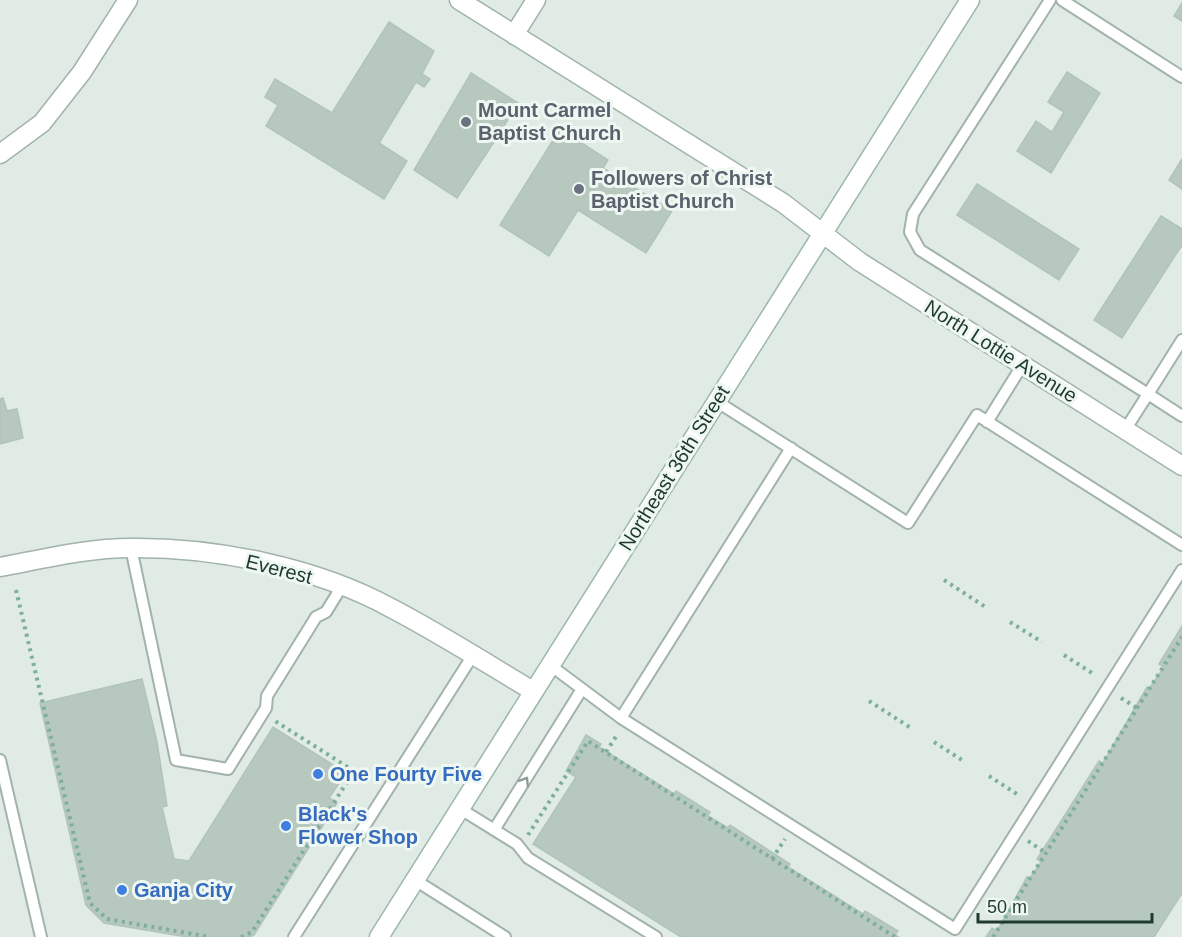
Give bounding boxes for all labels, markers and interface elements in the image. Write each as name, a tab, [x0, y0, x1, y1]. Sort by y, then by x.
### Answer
place label: Mount Carmel Baptist Church	[478, 99, 621, 144]
marker: Mount Carmel Baptist Church	[459, 115, 473, 129]
place label: Followers of Christ Baptist Church	[591, 167, 772, 212]
marker: Followers of Christ Baptist Church	[572, 182, 586, 196]
street label: North Lottie Avenue	[921, 295, 1081, 407]
street label: Northeast 36th Street	[614, 381, 734, 554]
street label: Everest	[243, 550, 315, 588]
place label: One Fourty Five	[330, 763, 482, 785]
marker: One Fourty Five	[311, 767, 325, 781]
one-way arrow	[517, 776, 528, 787]
place label: Black's Flower Shop	[298, 803, 418, 848]
marker: Black's Flower Shop	[279, 819, 293, 833]
place label: Ganja City	[134, 879, 234, 901]
marker: Ganja City	[115, 883, 129, 897]
scale bar	[978, 886, 1152, 924]
text: 50 m	[987, 897, 1027, 917]

